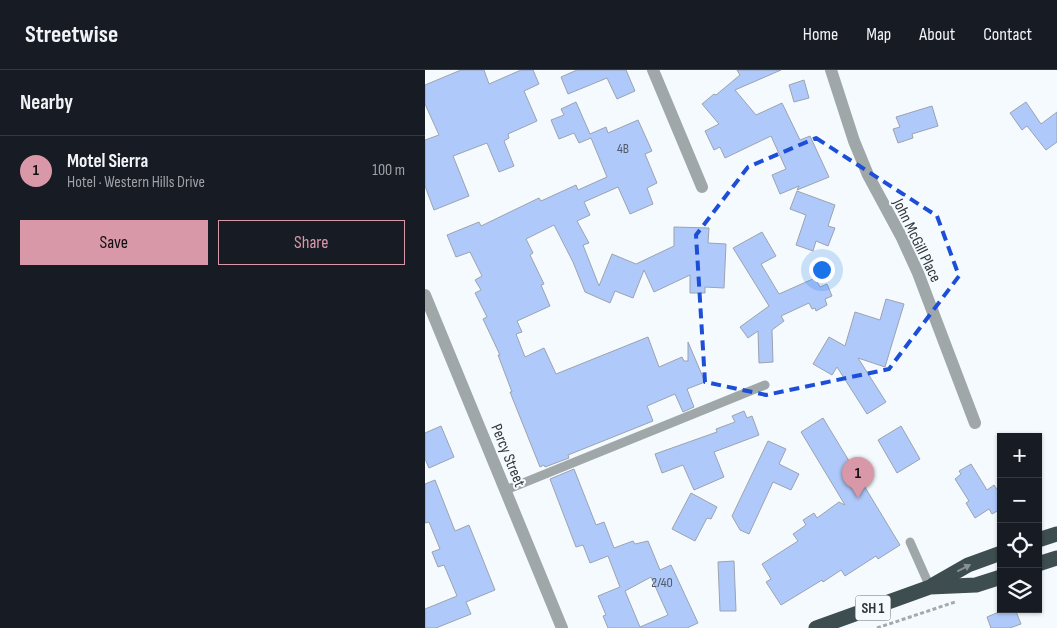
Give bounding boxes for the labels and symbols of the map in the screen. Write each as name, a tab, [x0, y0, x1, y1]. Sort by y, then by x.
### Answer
house number: 4B	[617, 140, 629, 157]
street label: John McGill Place	[888, 195, 945, 285]
your location	[809, 257, 835, 283]
street label: Percy Street	[486, 421, 529, 490]
pin: 1	[842, 457, 874, 498]
one-way arrow	[957, 564, 971, 572]
house number: 2/40	[651, 574, 673, 591]
road number: SH 1	[855, 596, 891, 620]

